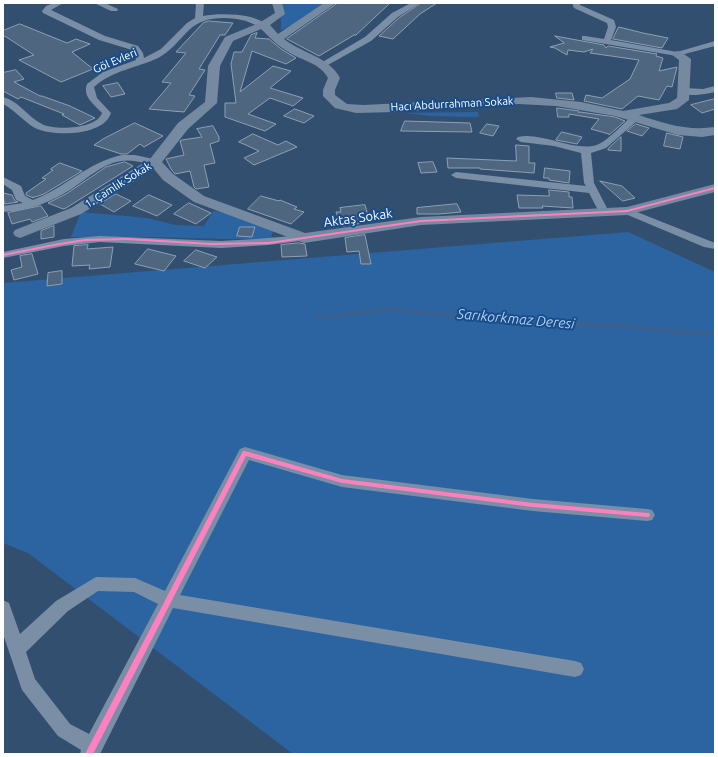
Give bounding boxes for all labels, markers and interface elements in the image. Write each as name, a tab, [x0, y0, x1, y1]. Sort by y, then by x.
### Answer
street label: Göl Evleri	[91, 46, 139, 76]
street label: Hacı Abdurrahman Sokak	[390, 94, 514, 114]
street label: 1. Çamlık Sokak	[82, 159, 154, 211]
street label: Aktaş Sokak	[322, 205, 394, 231]
water label: Sarıkorkmaz Deresi	[457, 305, 575, 333]

